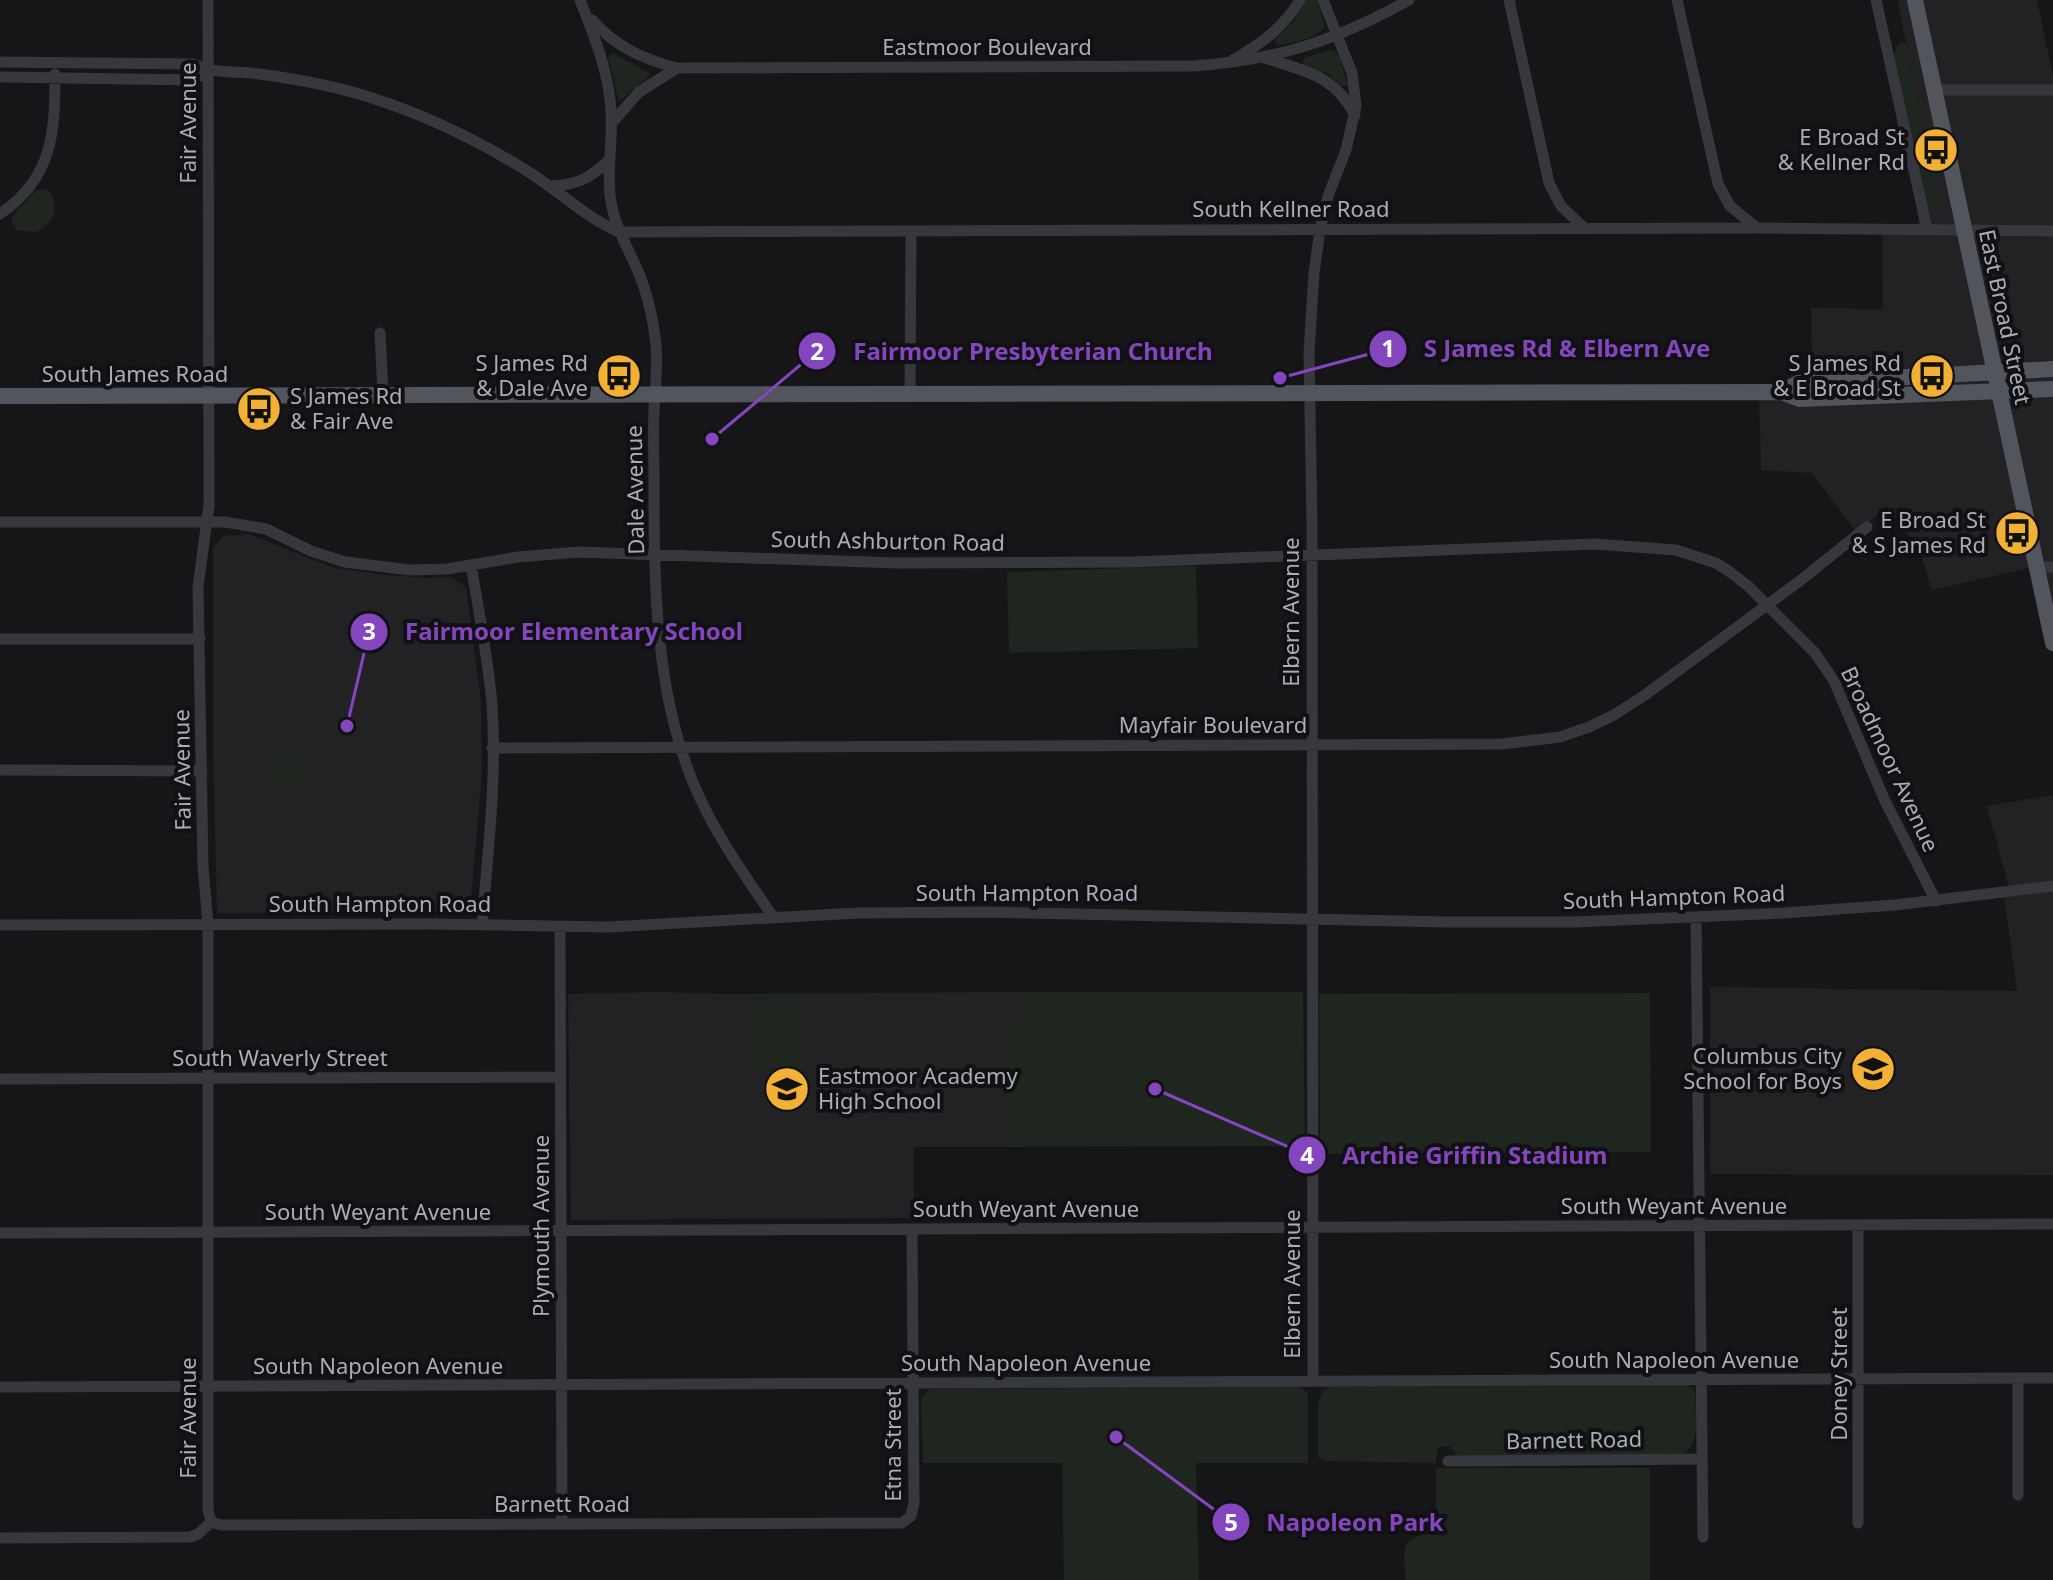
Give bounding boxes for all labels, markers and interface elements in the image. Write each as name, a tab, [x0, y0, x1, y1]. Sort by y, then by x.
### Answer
street label: Eastmoor Boulevard	[882, 31, 1092, 61]
street label: Fair Avenue	[172, 62, 202, 184]
place label: E Broad St & Kellner Rd	[1778, 121, 1905, 176]
bus stop icon: E Broad St & Kellner Rd	[1912, 126, 1960, 174]
street label: South Kellner Road	[1192, 193, 1390, 223]
street label: East Broad Street	[1973, 227, 2039, 407]
callout: S James Rd & Elbern Ave	[1368, 325, 1726, 373]
callout: Fairmoor Presbyterian Church	[797, 327, 1228, 375]
text: 1	[1381, 331, 1395, 364]
text: S James Rd & Elbern Ave	[1424, 331, 1710, 364]
text: 2	[810, 334, 824, 367]
text: Fairmoor Presbyterian Church	[853, 334, 1213, 367]
place label: S James Rd & Dale Ave	[475, 347, 588, 402]
place label: S James Rd & E Broad St	[1773, 347, 1901, 402]
bus stop icon: S James Rd & Dale Ave	[595, 352, 643, 400]
bus stop icon: S James Rd & E Broad St	[1908, 352, 1956, 400]
street label: South James Road	[42, 358, 228, 388]
place label: S James Rd & Fair Ave	[290, 380, 403, 435]
bus stop icon: S James Rd & Fair Ave	[235, 385, 283, 433]
street label: Dale Avenue	[618, 425, 650, 555]
place label: E Broad St & S James Rd	[1852, 504, 1986, 559]
bus stop icon: E Broad St & S James Rd	[1993, 509, 2041, 557]
street label: South Ashburton Road	[771, 523, 1005, 557]
street label: Elbern Avenue	[1275, 537, 1305, 687]
callout: Fairmoor Elementary School	[349, 608, 759, 656]
text: 3	[362, 614, 376, 647]
text: Fairmoor Elementary School	[405, 614, 743, 647]
street label: Broadmoor Avenue	[1835, 661, 1947, 856]
street label: Fair Avenue	[165, 709, 197, 831]
street label: Mayfair Boulevard	[1119, 709, 1307, 739]
street label: South Hampton Road	[916, 877, 1138, 907]
street label: South Hampton Road	[1562, 877, 1786, 915]
street label: South Hampton Road	[269, 888, 491, 918]
place label: Columbus City School for Boys	[1683, 1040, 1843, 1095]
street label: South Waverly Street	[172, 1042, 388, 1072]
school or university icon: Columbus City School for Boys	[1849, 1045, 1897, 1093]
place label: Eastmoor Academy High School	[818, 1060, 1019, 1115]
school or university icon: Eastmoor Academy High School	[763, 1065, 811, 1113]
callout: Archie Griffin Stadium	[1287, 1131, 1624, 1179]
street label: Plymouth Avenue	[525, 1135, 555, 1317]
text: 4	[1300, 1138, 1314, 1171]
text: Archie Griffin Stadium	[1343, 1138, 1607, 1171]
street label: South Weyant Avenue	[1561, 1190, 1787, 1220]
street label: South Weyant Avenue	[913, 1193, 1139, 1223]
street label: South Weyant Avenue	[265, 1196, 491, 1226]
street label: Elbern Avenue	[1276, 1209, 1306, 1359]
street label: Doney Street	[1823, 1307, 1853, 1441]
street label: South Napoleon Avenue	[1549, 1344, 1799, 1374]
street label: South Napoleon Avenue	[901, 1347, 1151, 1377]
street label: South Napoleon Avenue	[253, 1350, 503, 1380]
street label: Fair Avenue	[172, 1357, 202, 1479]
street label: Etna Street	[877, 1388, 907, 1502]
street label: Barnett Road	[1506, 1423, 1642, 1455]
street label: Barnett Road	[494, 1488, 630, 1518]
callout: Napoleon Park	[1211, 1498, 1460, 1546]
text: 5	[1224, 1505, 1238, 1538]
text: Napoleon Park	[1266, 1505, 1444, 1538]

